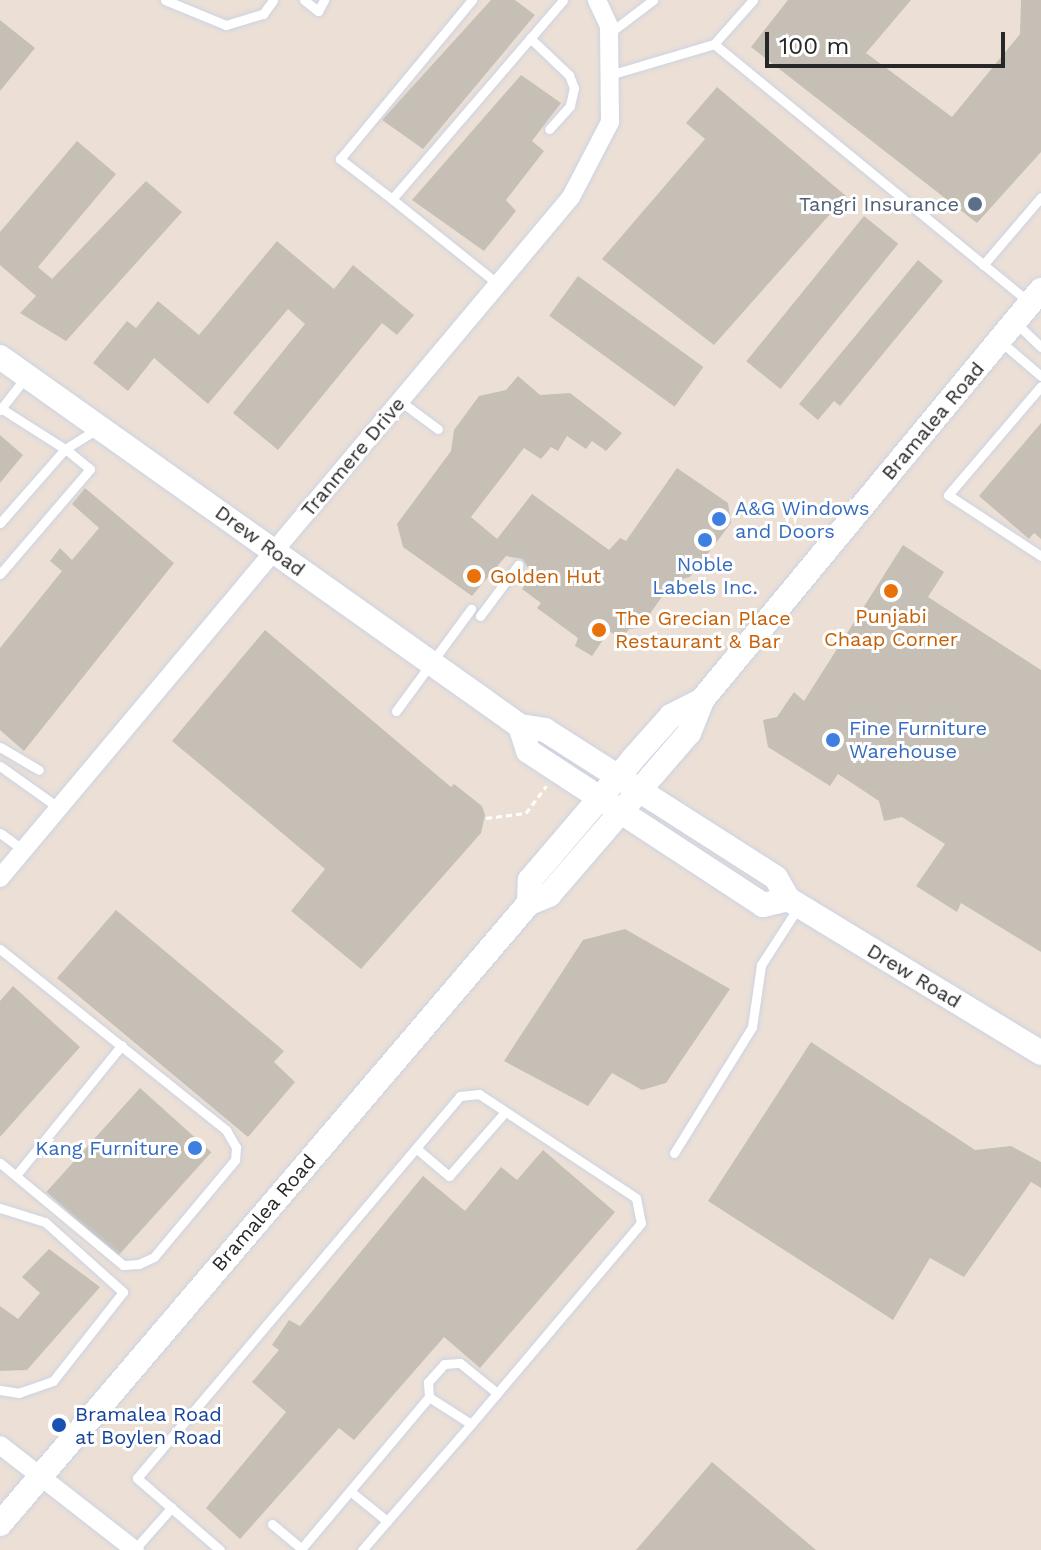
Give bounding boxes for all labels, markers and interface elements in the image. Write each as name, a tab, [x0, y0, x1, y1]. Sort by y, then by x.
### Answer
scale bar	[769, 16, 1009, 66]
text: 100 m	[779, 32, 849, 60]
place label: Tangri Insurance	[799, 192, 959, 216]
marker: Tangri Insurance	[966, 195, 984, 213]
street label: Bramalea Road	[876, 357, 990, 485]
street label: Tranmere Drive	[296, 392, 410, 522]
place label: A&G Windows and Doors	[735, 496, 870, 543]
street label: Drew Road	[210, 500, 310, 582]
marker: A&G Windows and Doors	[710, 510, 728, 528]
marker: Noble Labels Inc.	[696, 531, 714, 549]
place label: Noble Labels Inc.	[652, 552, 758, 599]
place label: Golden Hut	[490, 564, 601, 588]
marker: Golden Hut	[465, 567, 483, 585]
marker: Punjabi Chaap Corner	[882, 582, 900, 600]
place label: Punjabi Chaap Corner	[824, 604, 958, 651]
place label: The Grecian Place Restaurant & Bar	[615, 606, 791, 653]
marker: The Grecian Place Restaurant & Bar	[590, 621, 608, 639]
place label: Fine Furniture Warehouse	[849, 716, 987, 763]
marker: Fine Furniture Warehouse	[824, 731, 842, 749]
street label: Drew Road	[862, 938, 966, 1014]
place label: Kang Furniture	[35, 1136, 179, 1160]
marker: Kang Furniture	[186, 1139, 204, 1157]
street label: Bramalea Road	[207, 1150, 321, 1276]
place label: Bramalea Road at Boylen Road	[75, 1402, 222, 1449]
marker: Bramalea Road at Boylen Road	[50, 1416, 68, 1434]

